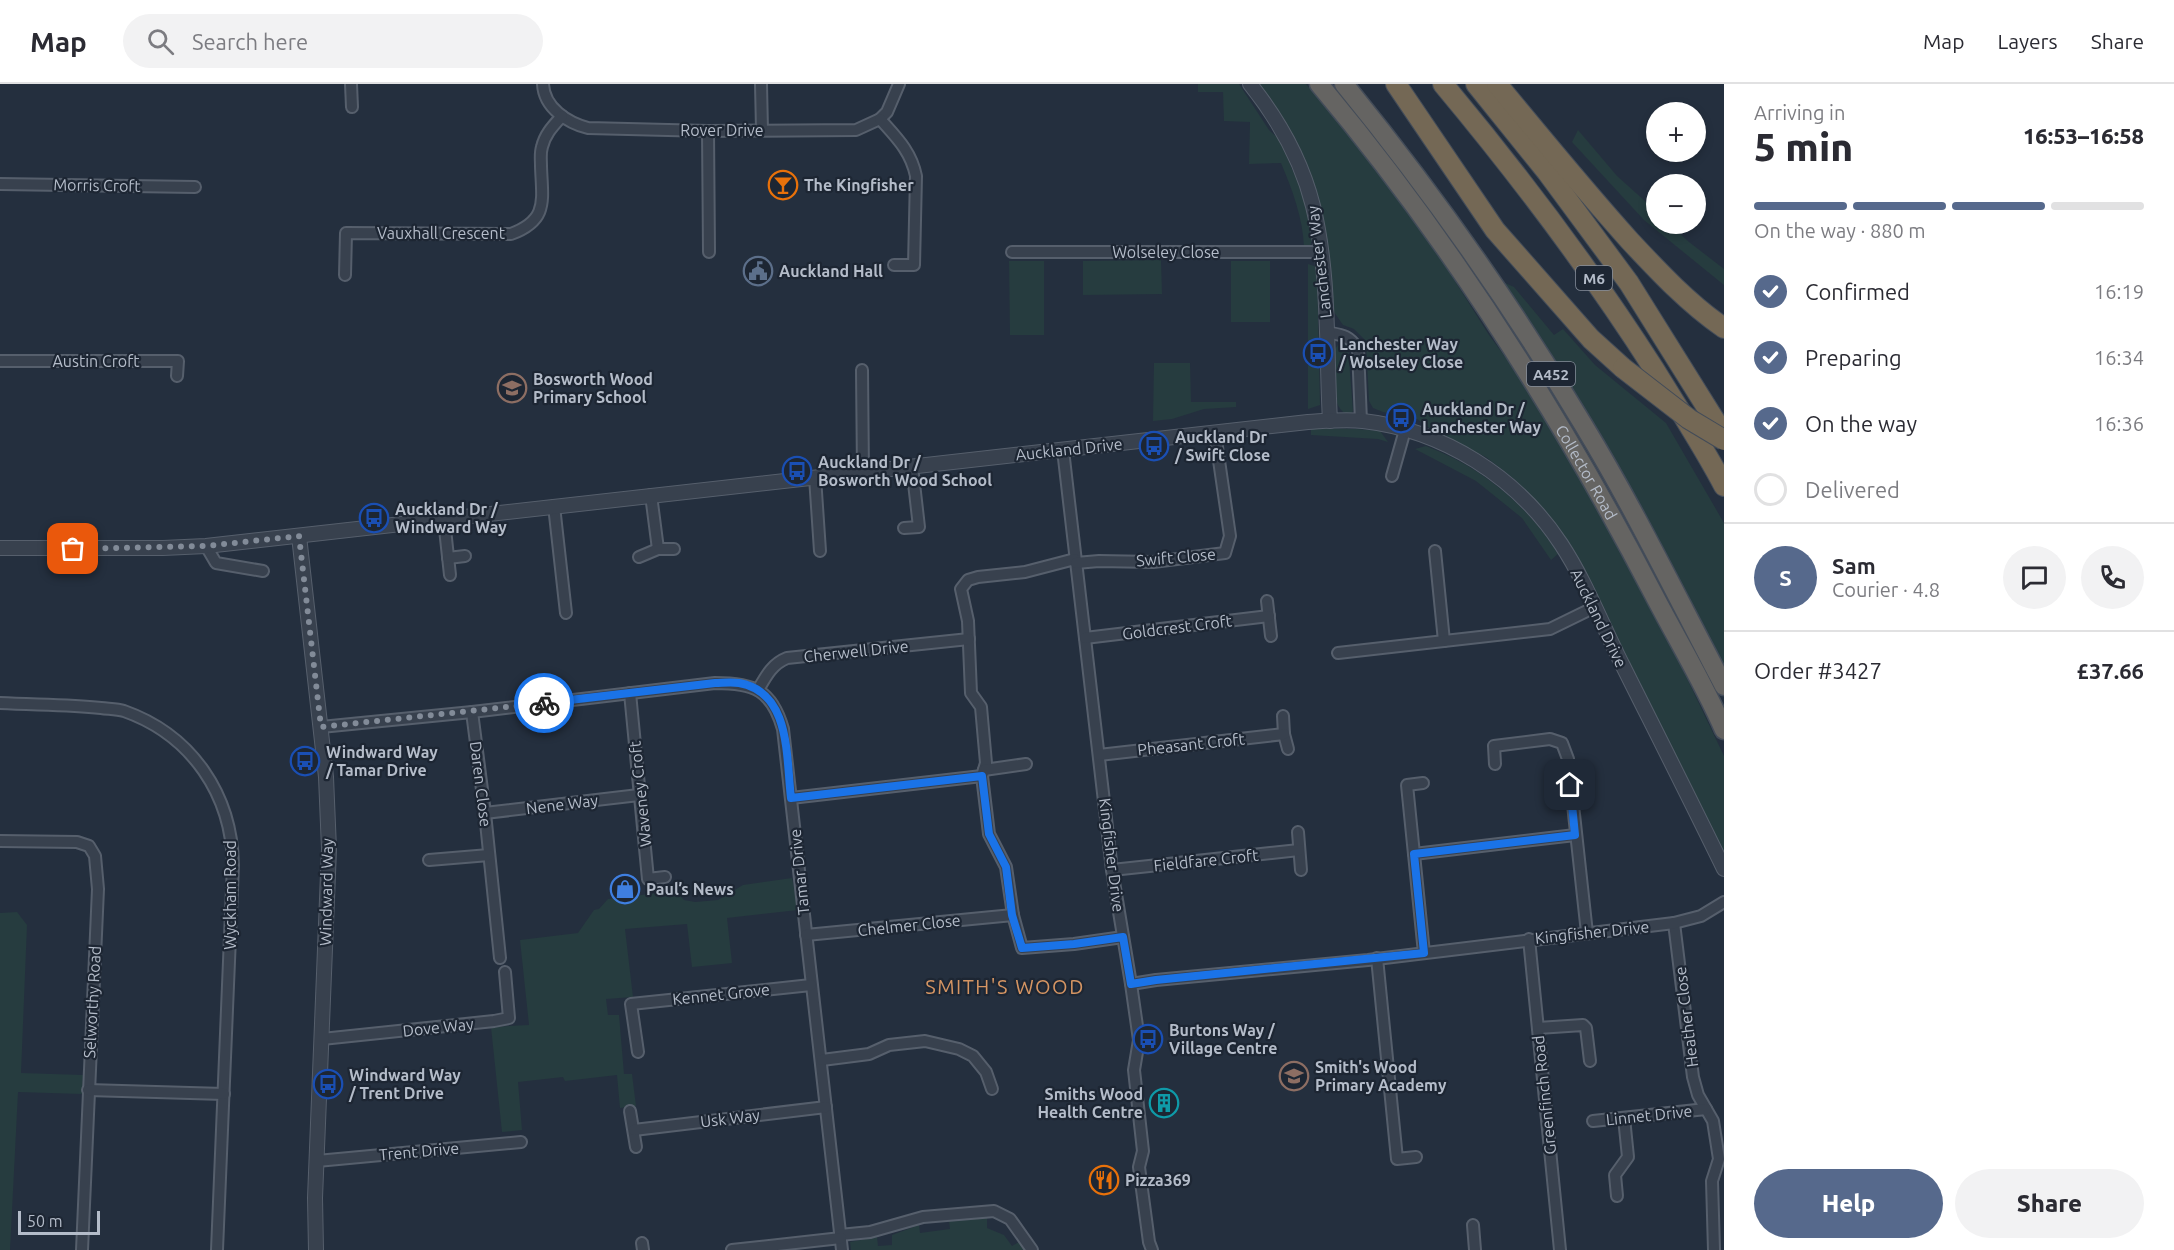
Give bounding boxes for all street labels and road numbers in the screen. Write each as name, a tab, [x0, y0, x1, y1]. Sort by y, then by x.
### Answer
street label: Rover Drive	[680, 121, 764, 139]
street label: Morris Croft	[53, 175, 142, 195]
street label: Lanchester Way	[1303, 204, 1335, 319]
street label: Vauxhall Crescent	[377, 224, 506, 242]
street label: Wolseley Close	[1112, 243, 1220, 261]
road number: M6	[1576, 266, 1612, 290]
street label: Austin Croft	[52, 352, 140, 370]
road number: A452	[1527, 362, 1575, 386]
street label: Collector Road	[1552, 422, 1621, 523]
street label: Auckland Drive	[1015, 434, 1123, 464]
street label: Swift Close	[1135, 545, 1217, 569]
street label: Auckland Drive	[1567, 566, 1631, 670]
street label: Goldcrest Croft	[1121, 611, 1234, 643]
street label: Cherwell Drive	[803, 637, 909, 665]
street label: Pheasant Croft	[1137, 729, 1246, 759]
street label: Daren Close	[467, 740, 495, 828]
street label: Waveney Croft	[625, 740, 655, 848]
street label: Nene Way	[525, 791, 599, 817]
street label: Kingfisher Drive	[1096, 797, 1128, 913]
street label: Tamar Drive	[786, 828, 812, 916]
street label: Windward Way	[316, 838, 336, 946]
street label: Wyckham Road	[221, 840, 239, 950]
street label: Fieldfare Croft	[1153, 845, 1260, 874]
street label: Chelmer Close	[857, 911, 961, 939]
street label: Kingfisher Drive	[1534, 917, 1650, 947]
street label: Selworthy Road	[80, 945, 104, 1059]
street label: Heather Close	[1671, 966, 1701, 1068]
street label: Kennet Grove	[671, 980, 771, 1008]
street label: Dove Way	[402, 1014, 475, 1040]
street label: Greenfinch Road	[1529, 1035, 1559, 1155]
street label: Linnet Drive	[1605, 1102, 1693, 1128]
street label: Usk Way	[699, 1105, 761, 1131]
street label: Trent Drive	[378, 1139, 460, 1163]

